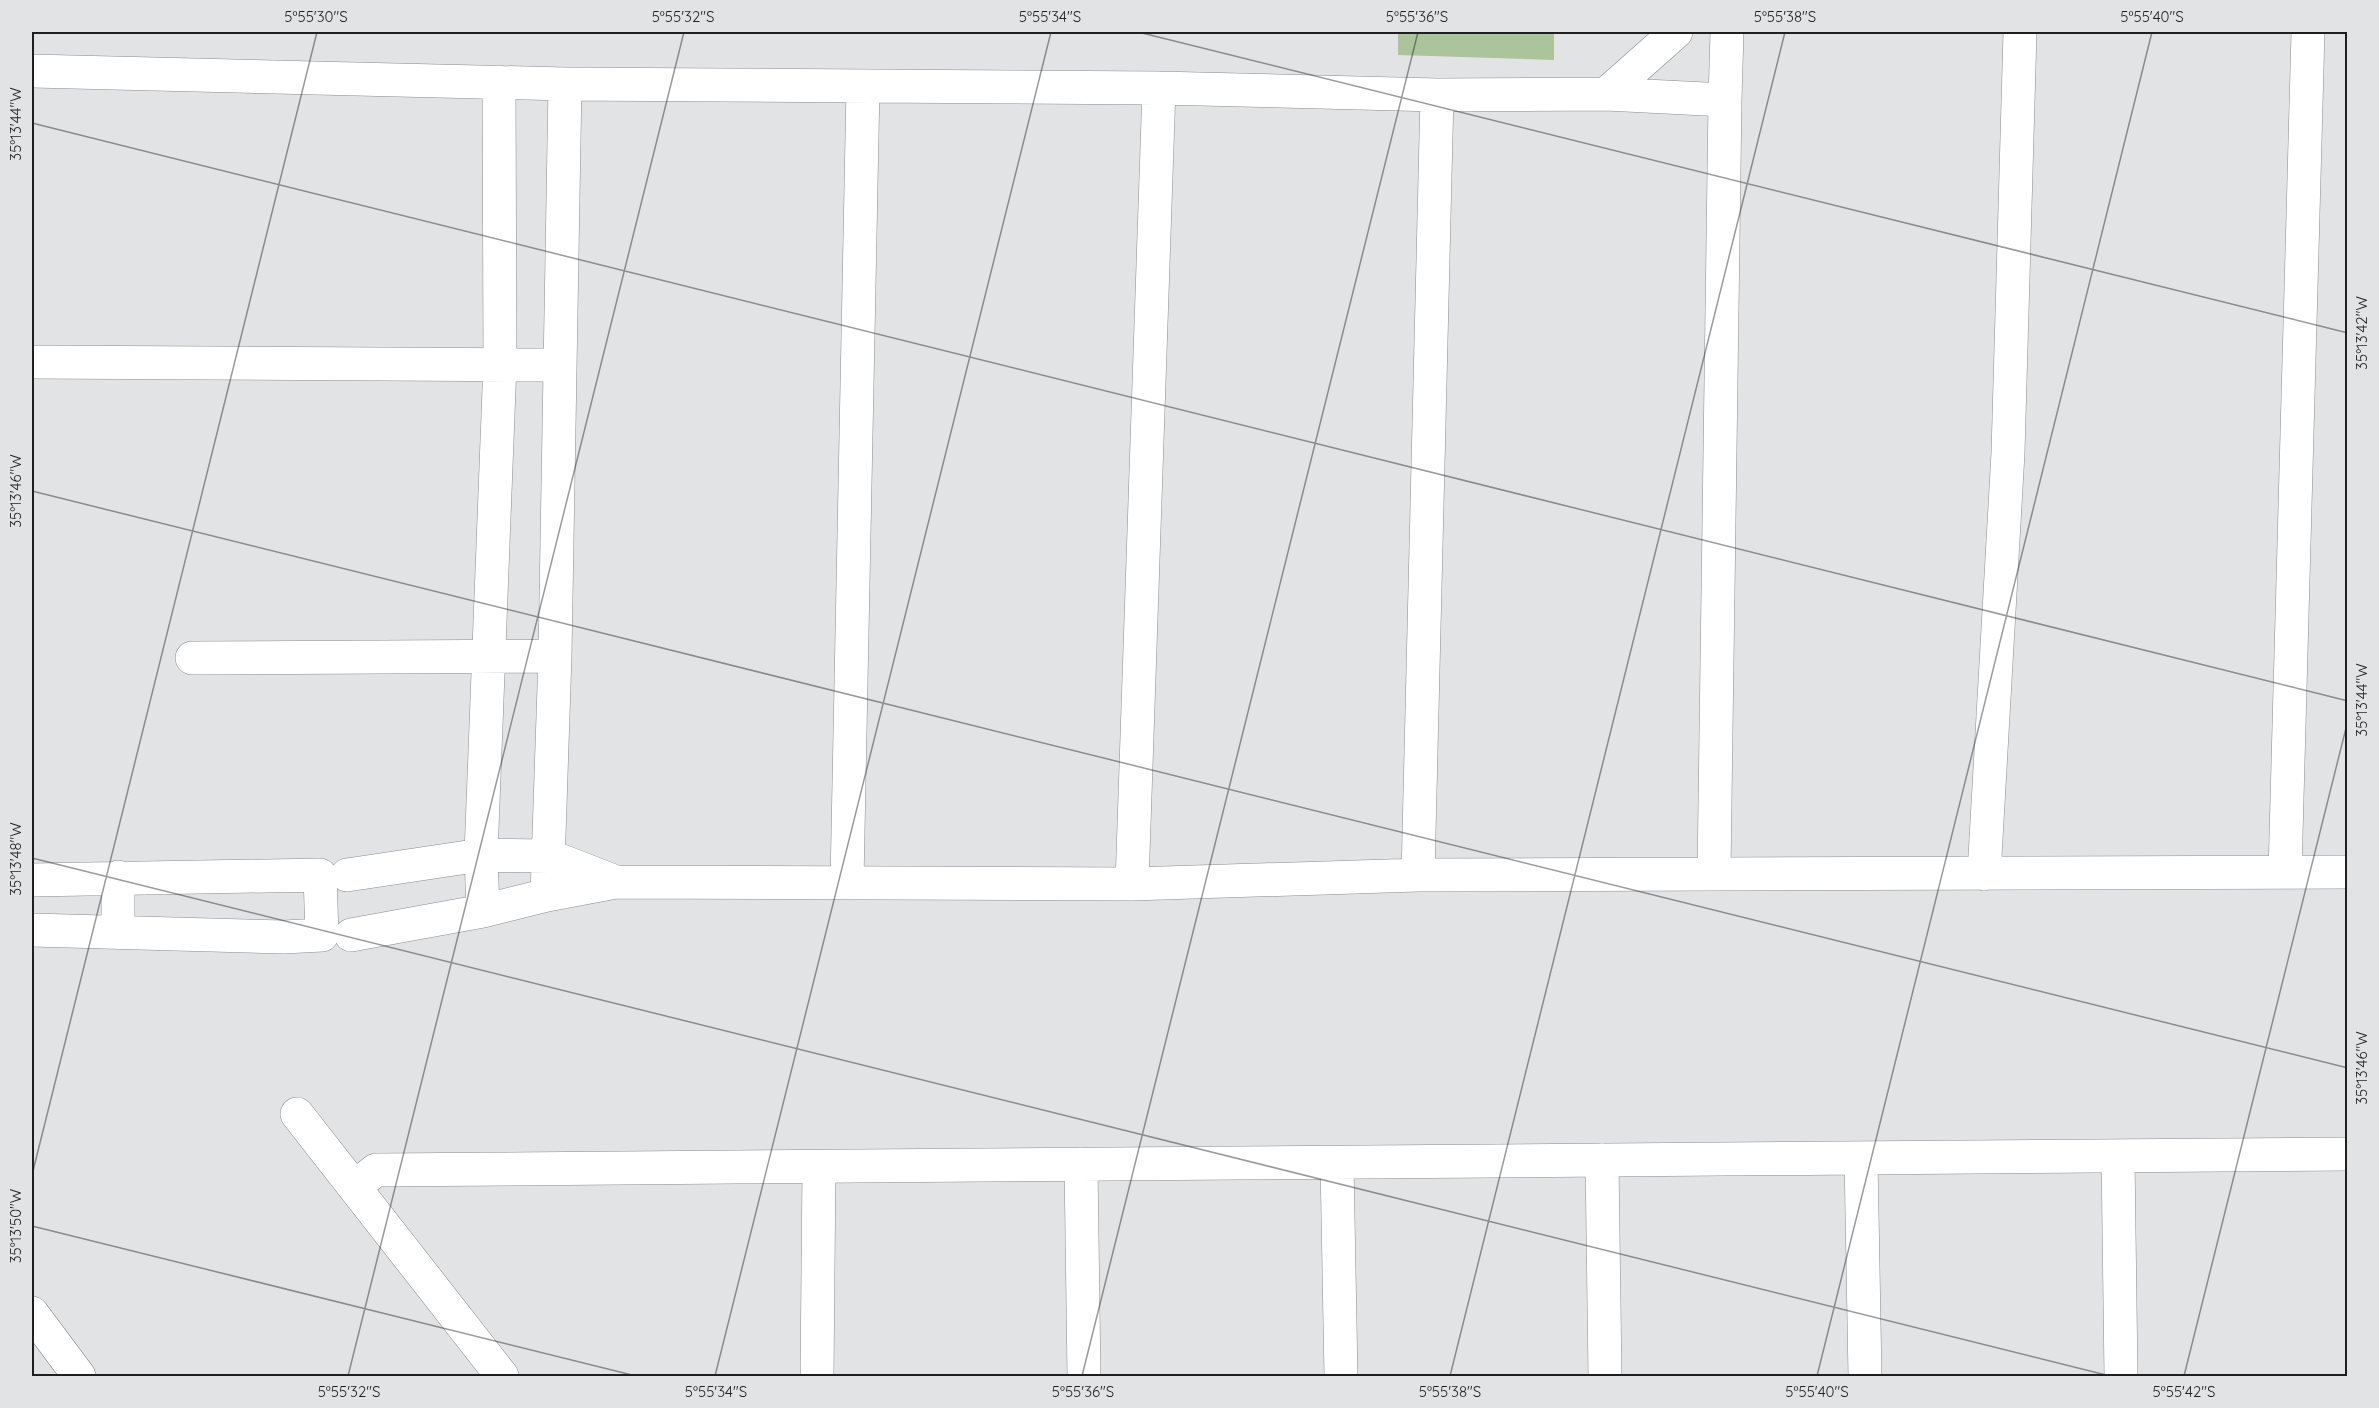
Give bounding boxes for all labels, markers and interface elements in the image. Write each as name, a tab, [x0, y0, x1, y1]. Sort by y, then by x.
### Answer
text: 5°55'30"S	[284, 7, 348, 26]
text: 5°55'32"S	[652, 7, 714, 26]
text: 5°55'34"S	[1019, 7, 1081, 26]
text: 5°55'36"S	[1386, 7, 1448, 26]
text: 5°55'38"S	[1754, 7, 1816, 26]
text: 5°55'40"S	[2120, 7, 2184, 26]
text: 35°13'44"W	[6, 87, 25, 161]
text: 35°13'42"W	[2352, 296, 2371, 370]
text: 35°13'46"W	[6, 454, 25, 528]
text: 35°13'44"W	[2352, 663, 2371, 737]
text: 35°13'48"W	[6, 822, 25, 896]
text: 35°13'46"W	[2352, 1031, 2371, 1105]
text: 35°13'50"W	[6, 1188, 25, 1263]
text: 5°55'32"S	[318, 1382, 380, 1401]
text: 5°55'34"S	[685, 1382, 747, 1401]
text: 5°55'36"S	[1052, 1382, 1114, 1401]
text: 5°55'38"S	[1419, 1382, 1481, 1401]
text: 5°55'40"S	[1785, 1382, 1849, 1401]
text: 5°55'42"S	[2153, 1382, 2215, 1401]

